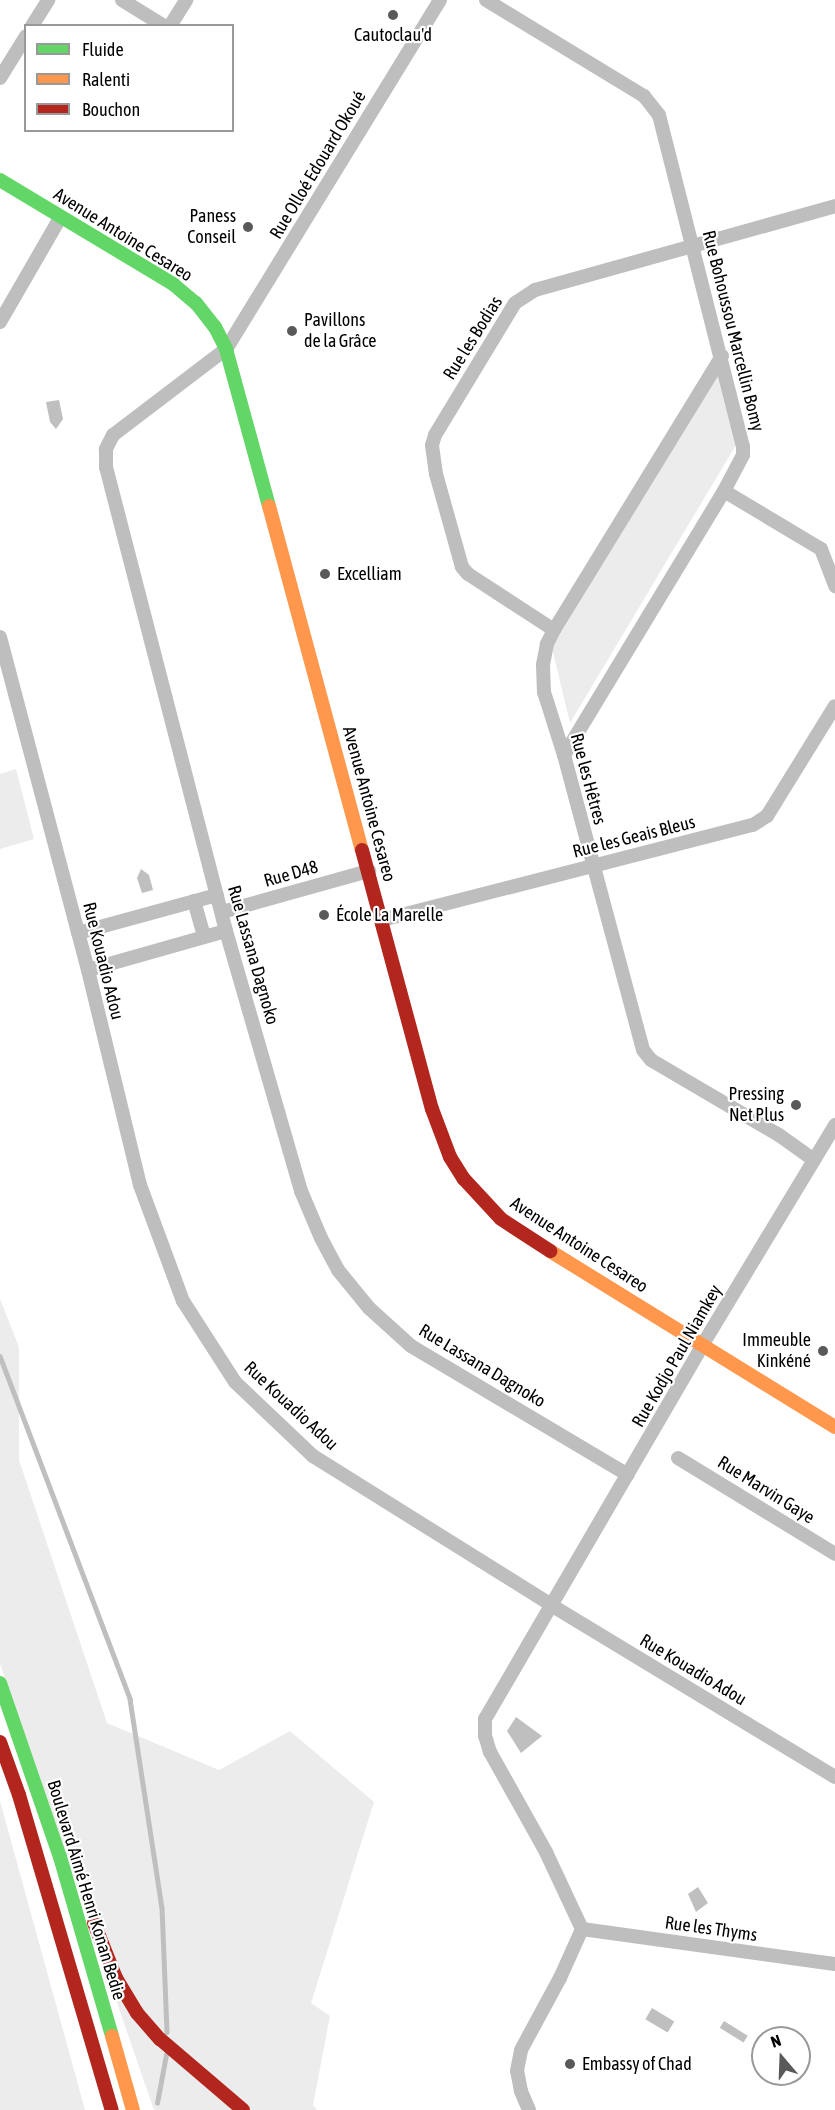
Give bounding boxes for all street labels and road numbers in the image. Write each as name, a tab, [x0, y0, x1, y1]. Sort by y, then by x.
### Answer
street label: Rue Olloé Edouard Okoué	[265, 87, 371, 243]
street label: Avenue Antoine Cesareo	[50, 184, 196, 286]
street label: Rue Bohoussou Marcellin Bomy	[698, 228, 768, 434]
street label: Rue les Bodias	[439, 292, 507, 384]
street label: Avenue Antoine Cesareo	[338, 724, 400, 884]
street label: Rue les Hêtres	[565, 731, 611, 827]
street label: Rue les Geais Bleus	[571, 811, 697, 863]
street label: Rue D48	[261, 856, 321, 892]
street label: Rue Lassana Dagnoko	[223, 883, 283, 1027]
street label: Rue Kouadio Adou	[78, 900, 128, 1022]
street label: Avenue Antoine Cesareo	[506, 1192, 652, 1298]
street label: Rue Kodjo Paul Niamkey	[627, 1281, 727, 1431]
street label: Rue Lassana Dagnoko	[415, 1320, 549, 1412]
street label: Rue Kouadio Adou	[240, 1357, 342, 1455]
street label: Rue Marvin Gaye	[714, 1452, 818, 1528]
street label: Rue Kouadio Adou	[636, 1630, 750, 1710]
street label: Boulevard Aimé Henri Konan Bedie	[42, 1777, 130, 2003]
street label: Rue les Thyms	[663, 1912, 759, 1946]

